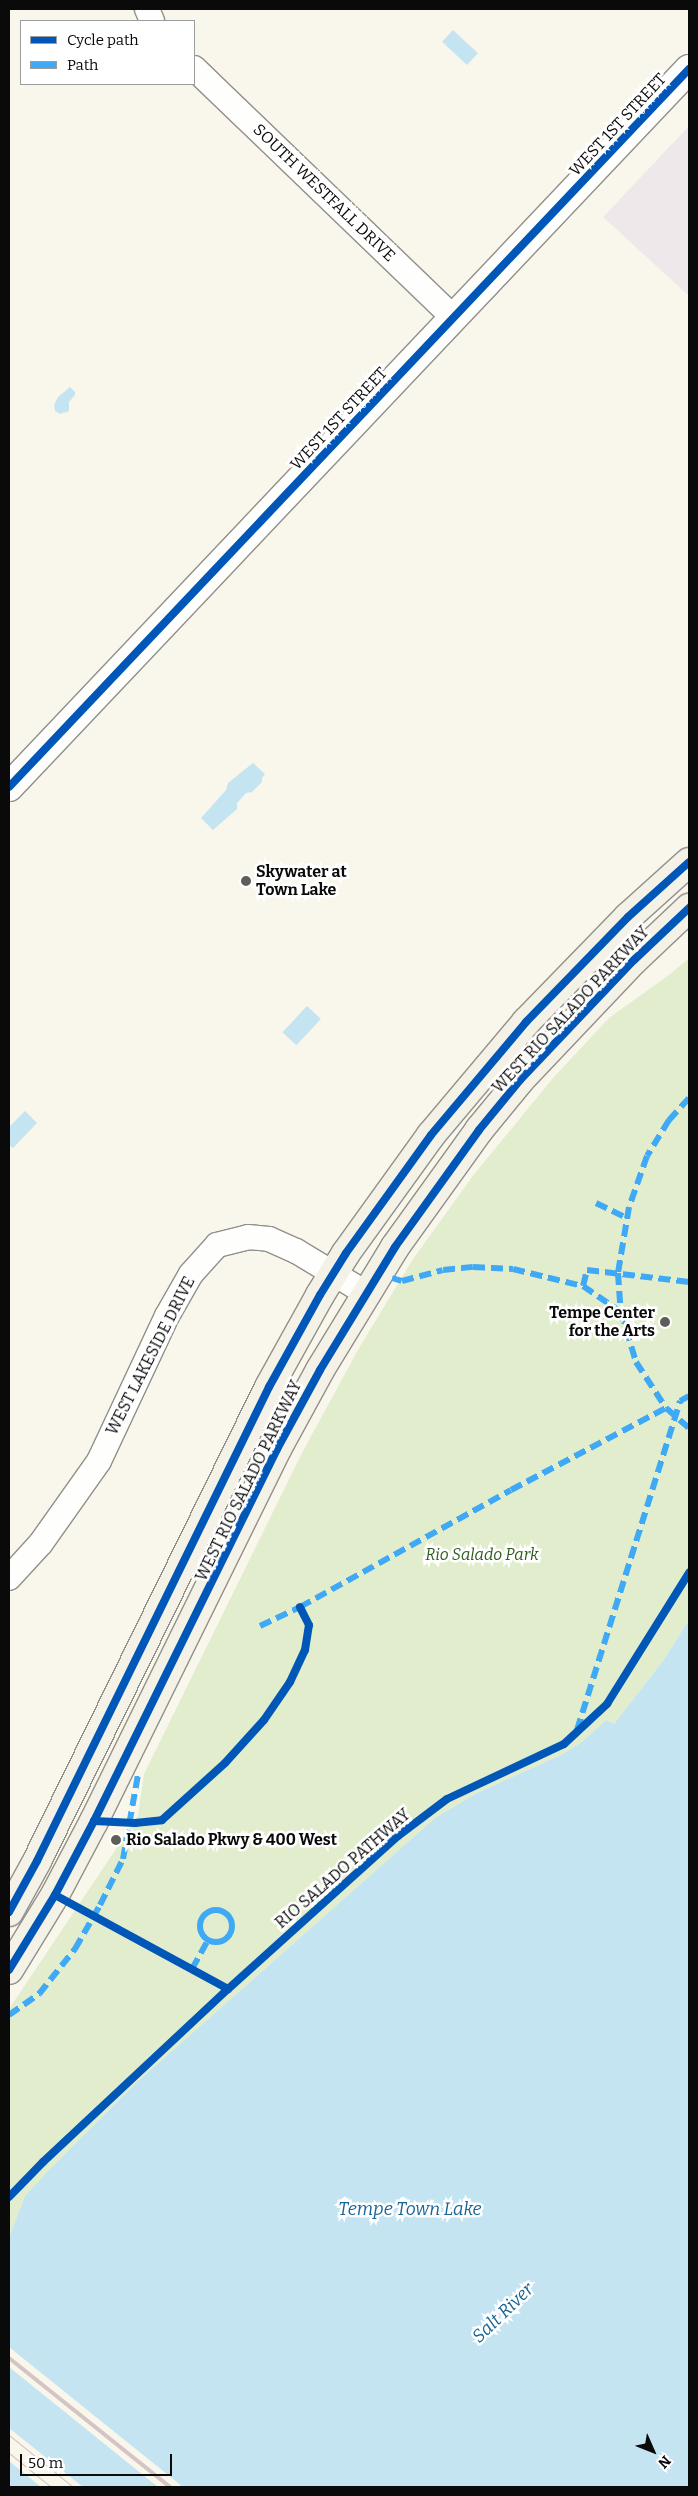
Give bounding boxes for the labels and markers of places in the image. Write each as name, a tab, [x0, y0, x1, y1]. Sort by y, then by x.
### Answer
place label: Skywater at Town Lake	[256, 862, 347, 900]
marker: Skywater at Town Lake	[240, 875, 252, 887]
place label: Tempe Center for the Arts	[549, 1303, 655, 1341]
marker: Tempe Center for the Arts	[659, 1316, 671, 1328]
place label: Rio Salado Pkwy & 400 West	[126, 1830, 337, 1850]
marker: Rio Salado Pkwy & 400 West	[110, 1834, 122, 1846]

